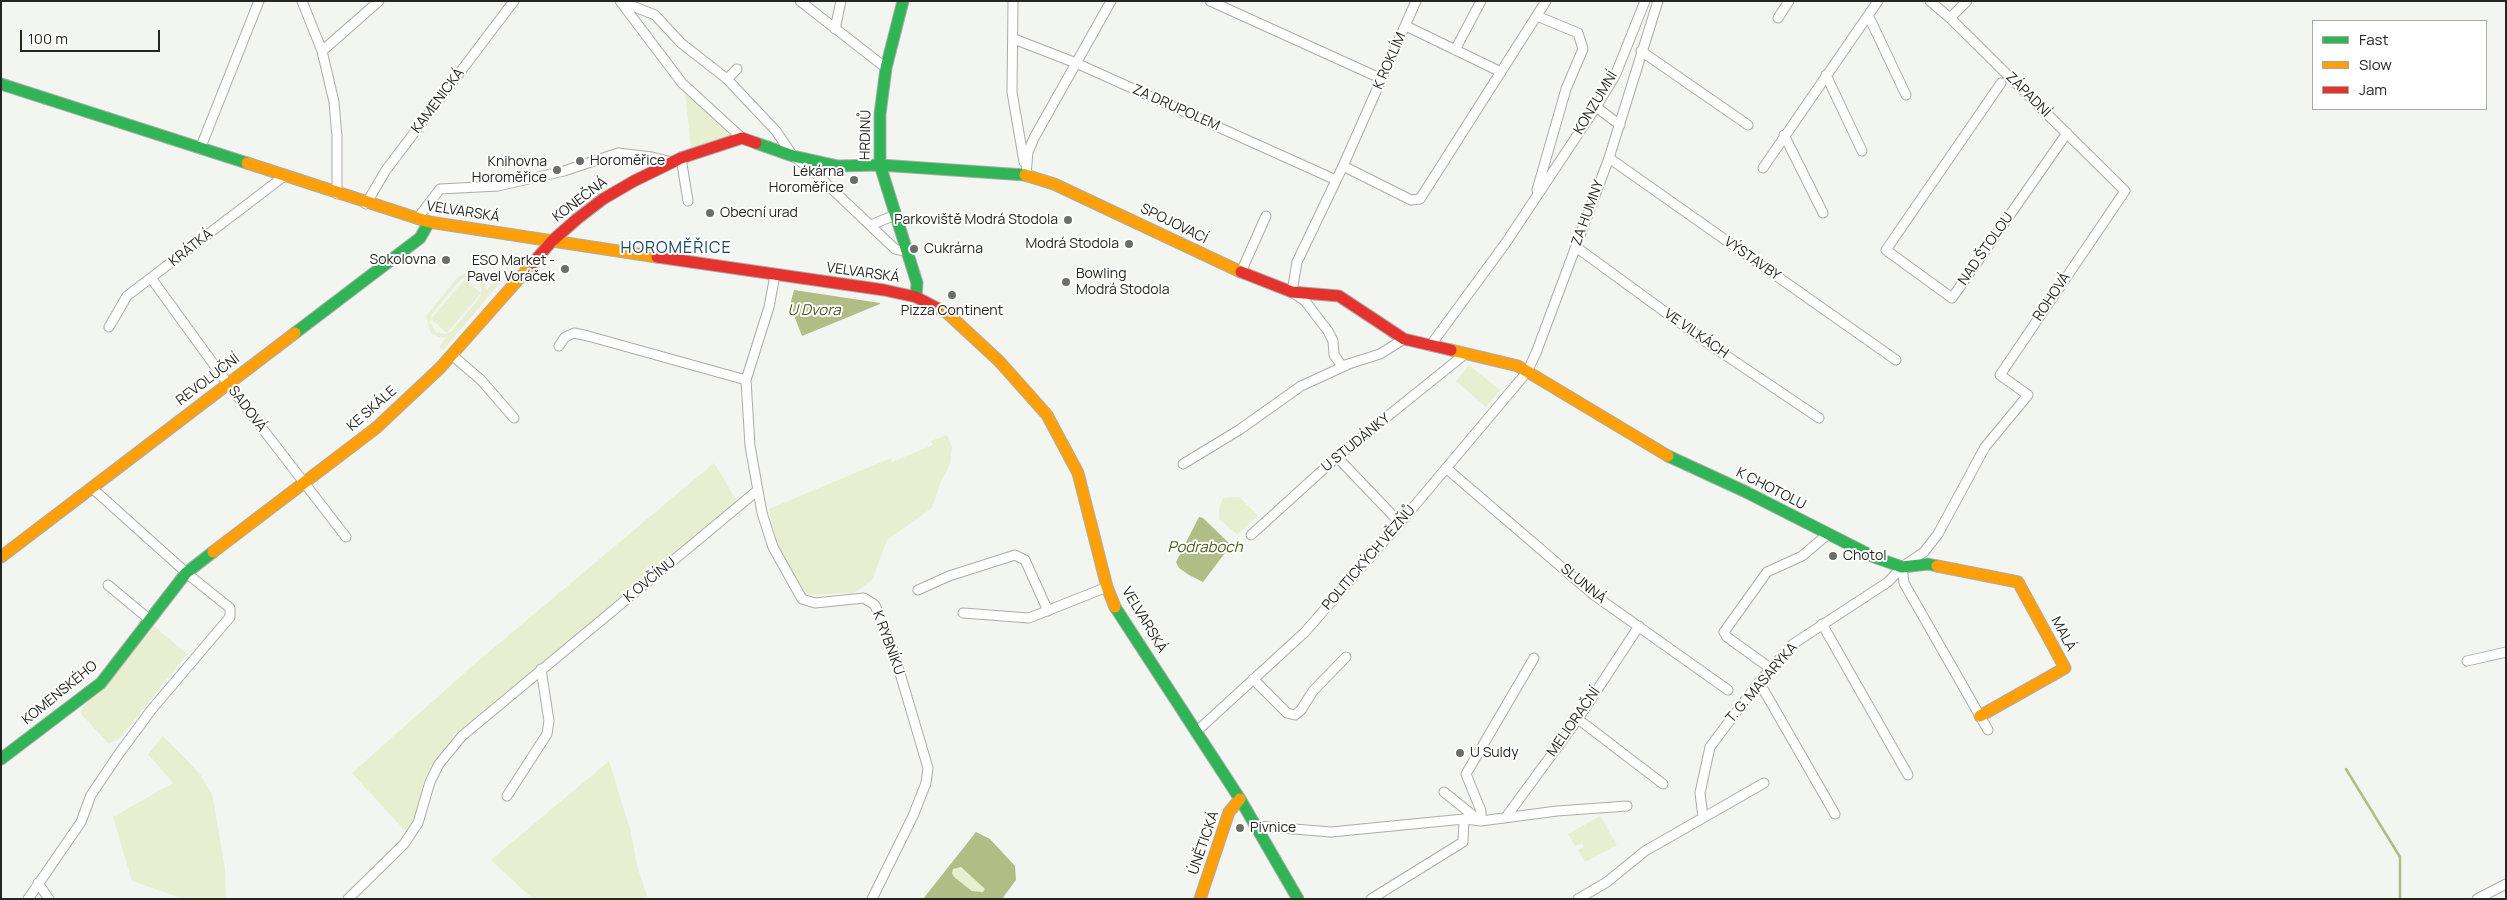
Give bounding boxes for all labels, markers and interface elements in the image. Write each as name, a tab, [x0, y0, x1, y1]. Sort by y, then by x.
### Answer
scale bar	[22, 20, 162, 52]
legend	[2312, 20, 2487, 110]
text: 100 m	[28, 28, 68, 49]
text: Fast	[2359, 29, 2388, 50]
street label: K ROKLÍM	[1370, 30, 1410, 92]
text: Slow	[2359, 54, 2392, 75]
street label: KAMENICKÁ	[408, 65, 468, 137]
street label: KONZUMNÍ	[1571, 68, 1621, 138]
street label: ZÁPADNÍ	[2002, 69, 2054, 121]
text: Jam	[2359, 79, 2387, 100]
street label: ZA DRUPOLEM	[1130, 81, 1222, 135]
street label: HRDINŮ	[857, 110, 875, 160]
place label: Horoměřice	[590, 153, 665, 169]
place label: Knihovna Horoměřice	[472, 154, 547, 186]
marker: Horoměřice	[574, 155, 586, 167]
marker: Knihovna Horoměřice	[551, 164, 563, 176]
place label: Lékárna Horoměřice	[769, 164, 844, 196]
street label: KONEČNÁ	[550, 174, 610, 226]
marker: Lékárna Horoměřice	[848, 174, 860, 186]
street label: ZA HUMNY	[1568, 178, 1608, 248]
street label: VELVARSKÁ	[425, 198, 501, 226]
street label: SPOJOVACÍ	[1138, 201, 1210, 247]
place label: Obecní urad	[720, 205, 798, 221]
marker: Obecní urad	[704, 207, 716, 219]
street label: NAD ŠTOLOU	[1955, 210, 2017, 288]
place label: Parkoviště Modrá Stodola	[894, 212, 1058, 228]
marker: Parkoviště Modrá Stodola	[1062, 214, 1074, 226]
street label: KRÁTKÁ	[166, 226, 216, 270]
street label: VÝSTAVBY	[1721, 234, 1783, 284]
place label: Modrá Stodola	[1025, 236, 1119, 252]
marker: Modrá Stodola	[1123, 238, 1135, 250]
district label: HOROMĚŘICE	[619, 239, 733, 259]
place label: Cukrárna	[924, 241, 983, 257]
marker: Cukrárna	[908, 243, 920, 255]
place label: Sokolovna	[370, 252, 436, 268]
place label: ESO Market - Pavel Voráček	[467, 253, 555, 286]
marker: Sokolovna	[440, 254, 452, 266]
street label: VELVARSKÁ	[825, 260, 901, 286]
marker: ESO Market - Pavel Voráček	[559, 263, 571, 275]
place label: Bowling Modrá Stodola	[1076, 266, 1170, 298]
street label: ROHOVÁ	[2030, 270, 2074, 324]
marker: Bowling Modrá Stodola	[1060, 276, 1072, 288]
marker: Pizza Continent	[946, 289, 958, 301]
water label: U Dvora	[787, 302, 841, 320]
place label: Pizza Continent	[901, 303, 1003, 319]
street label: VE VILKÁCH	[1661, 306, 1731, 362]
street label: REVOLUČNÍ	[173, 351, 243, 409]
street label: SADOVÁ	[224, 383, 270, 435]
street label: KE SKÁLE	[344, 383, 400, 435]
street label: U STUDÁNKY	[1318, 410, 1394, 476]
street label: K CHOTOLU	[1733, 464, 1809, 514]
street label: POLITICKÝCH VĚZŇŮ	[1319, 502, 1419, 614]
water label: Podraboch	[1167, 539, 1243, 557]
place label: Chotol	[1843, 548, 1886, 564]
marker: Chotol	[1827, 550, 1839, 562]
street label: K OVČÍNU	[621, 554, 679, 606]
street label: SLUNNÁ	[1557, 561, 1609, 607]
street label: VELVARSKÁ	[1118, 584, 1170, 656]
street label: K RYBNÍKU	[869, 609, 907, 677]
street label: MALÁ	[2047, 614, 2079, 654]
street label: T. G. MASARYKA	[1723, 640, 1801, 726]
street label: KOMENSKÉHO	[19, 658, 101, 728]
street label: MELIORAČNÍ	[1544, 684, 1604, 760]
place label: U Suldy	[1470, 745, 1519, 761]
marker: U Suldy	[1454, 747, 1466, 759]
street label: ÚNĚTICKÁ	[1185, 809, 1223, 877]
place label: Pivnice	[1250, 820, 1296, 836]
marker: Pivnice	[1234, 822, 1246, 834]

